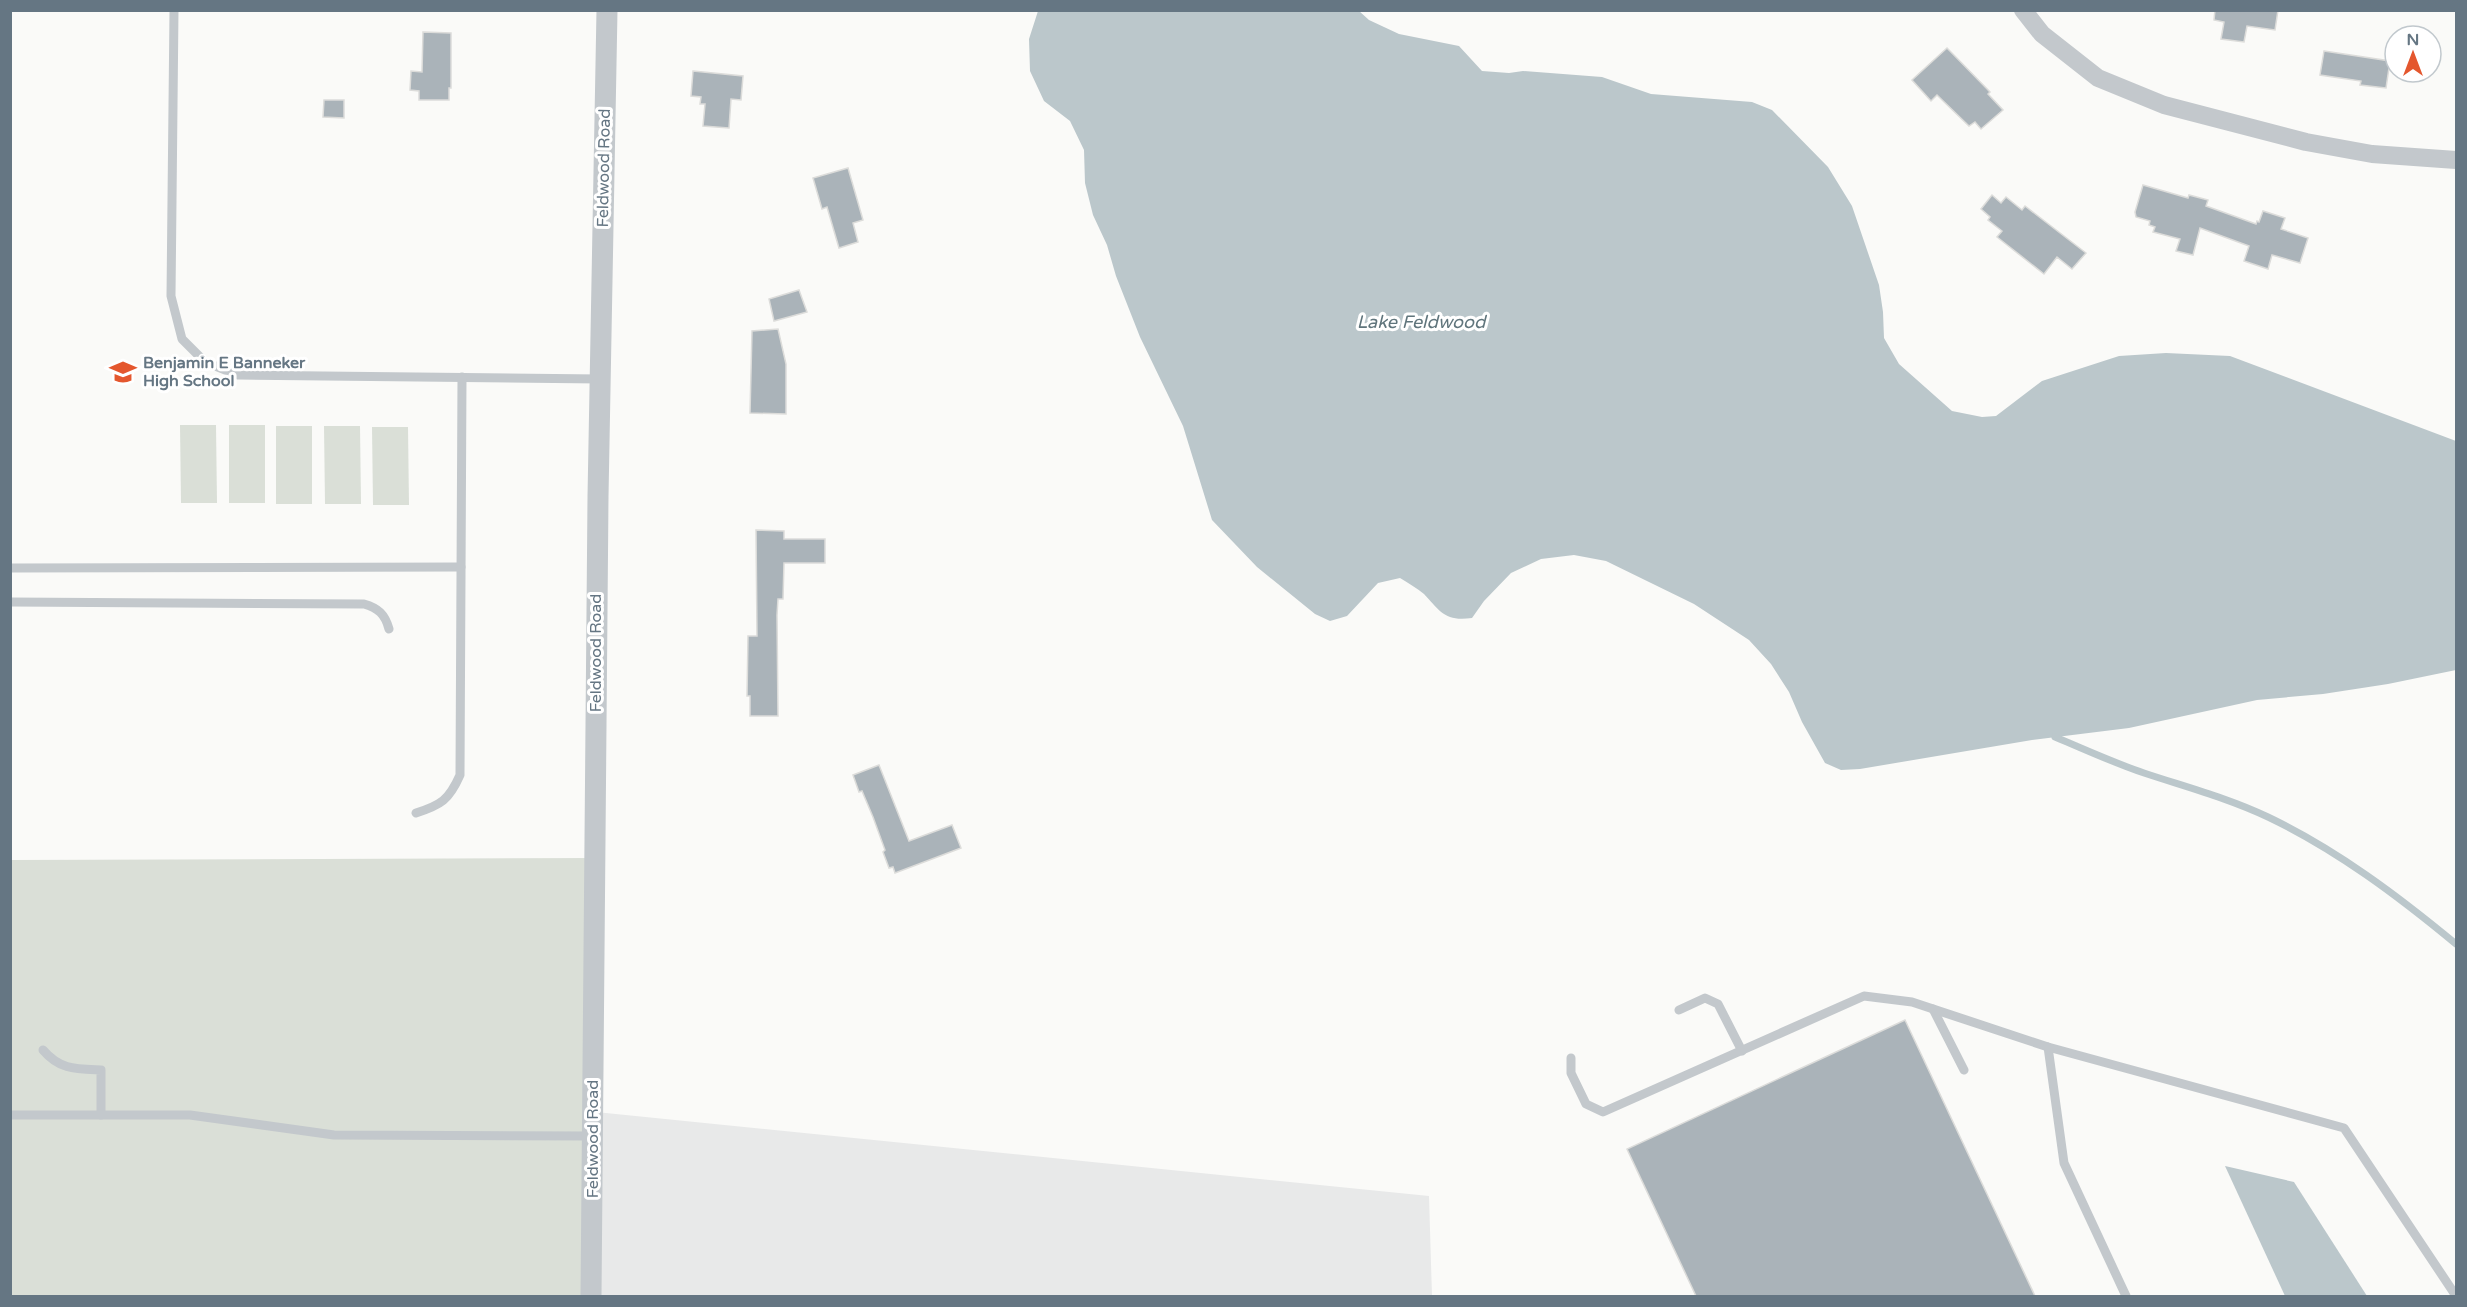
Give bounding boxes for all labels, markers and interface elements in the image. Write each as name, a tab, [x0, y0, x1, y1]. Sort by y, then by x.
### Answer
north arrow	[2383, 24, 2443, 84]
text: N	[2407, 30, 2419, 50]
street label: Feldwood Road	[593, 108, 615, 228]
water label: Lake Feldwood	[1357, 311, 1488, 333]
place label: Benjamin E Banneker High School	[143, 353, 306, 391]
school or university icon: Benjamin E Banneker High School	[108, 357, 138, 387]
street label: Feldwood Road	[586, 594, 606, 712]
street label: Feldwood Road	[583, 1080, 603, 1198]

